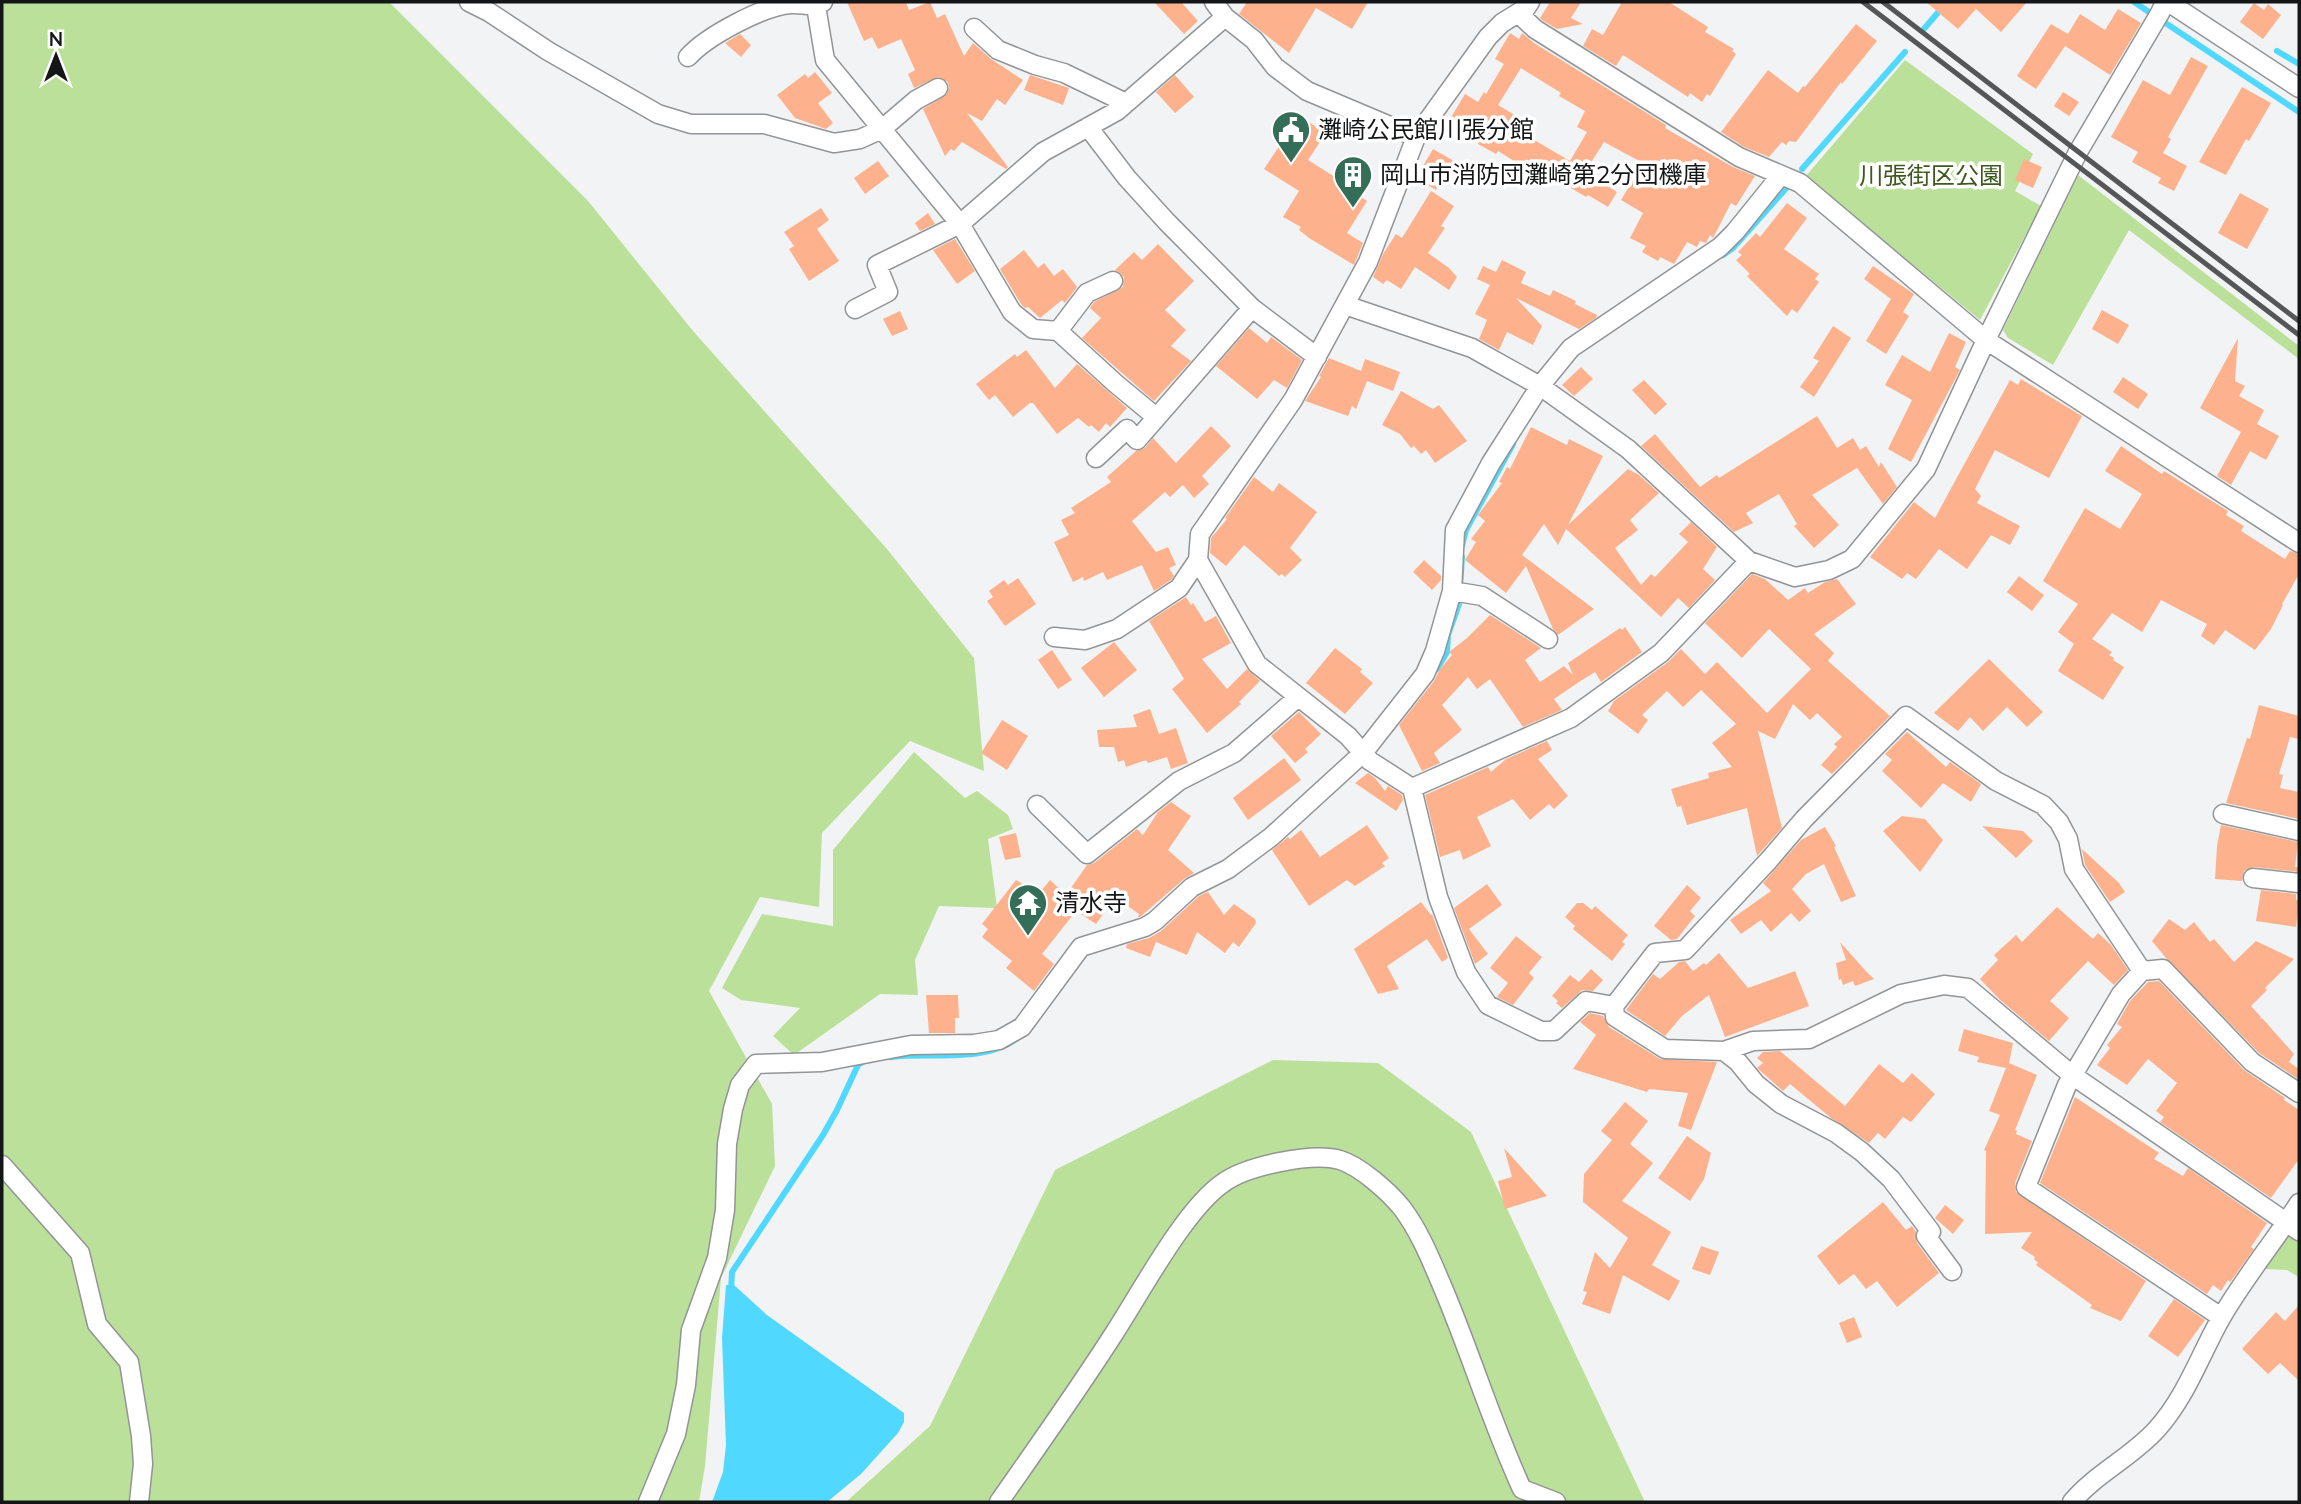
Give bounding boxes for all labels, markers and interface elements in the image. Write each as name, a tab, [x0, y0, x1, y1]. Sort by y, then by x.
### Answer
north arrow	[21, 21, 91, 91]
text: N	[49, 27, 63, 51]
public building icon: 灘崎公民館川張分館	[1270, 109, 1312, 164]
place label: 灘崎公民館川張分館	[1318, 114, 1534, 144]
building icon: 岡山市消防団灘崎第2分団機庫	[1332, 154, 1374, 209]
place label: 岡山市消防団灘崎第2分団機庫	[1380, 159, 1706, 189]
park label: 川張街区公園	[1859, 160, 2003, 190]
temple icon: 清水寺	[1007, 882, 1049, 937]
place label: 清水寺	[1055, 887, 1127, 917]

